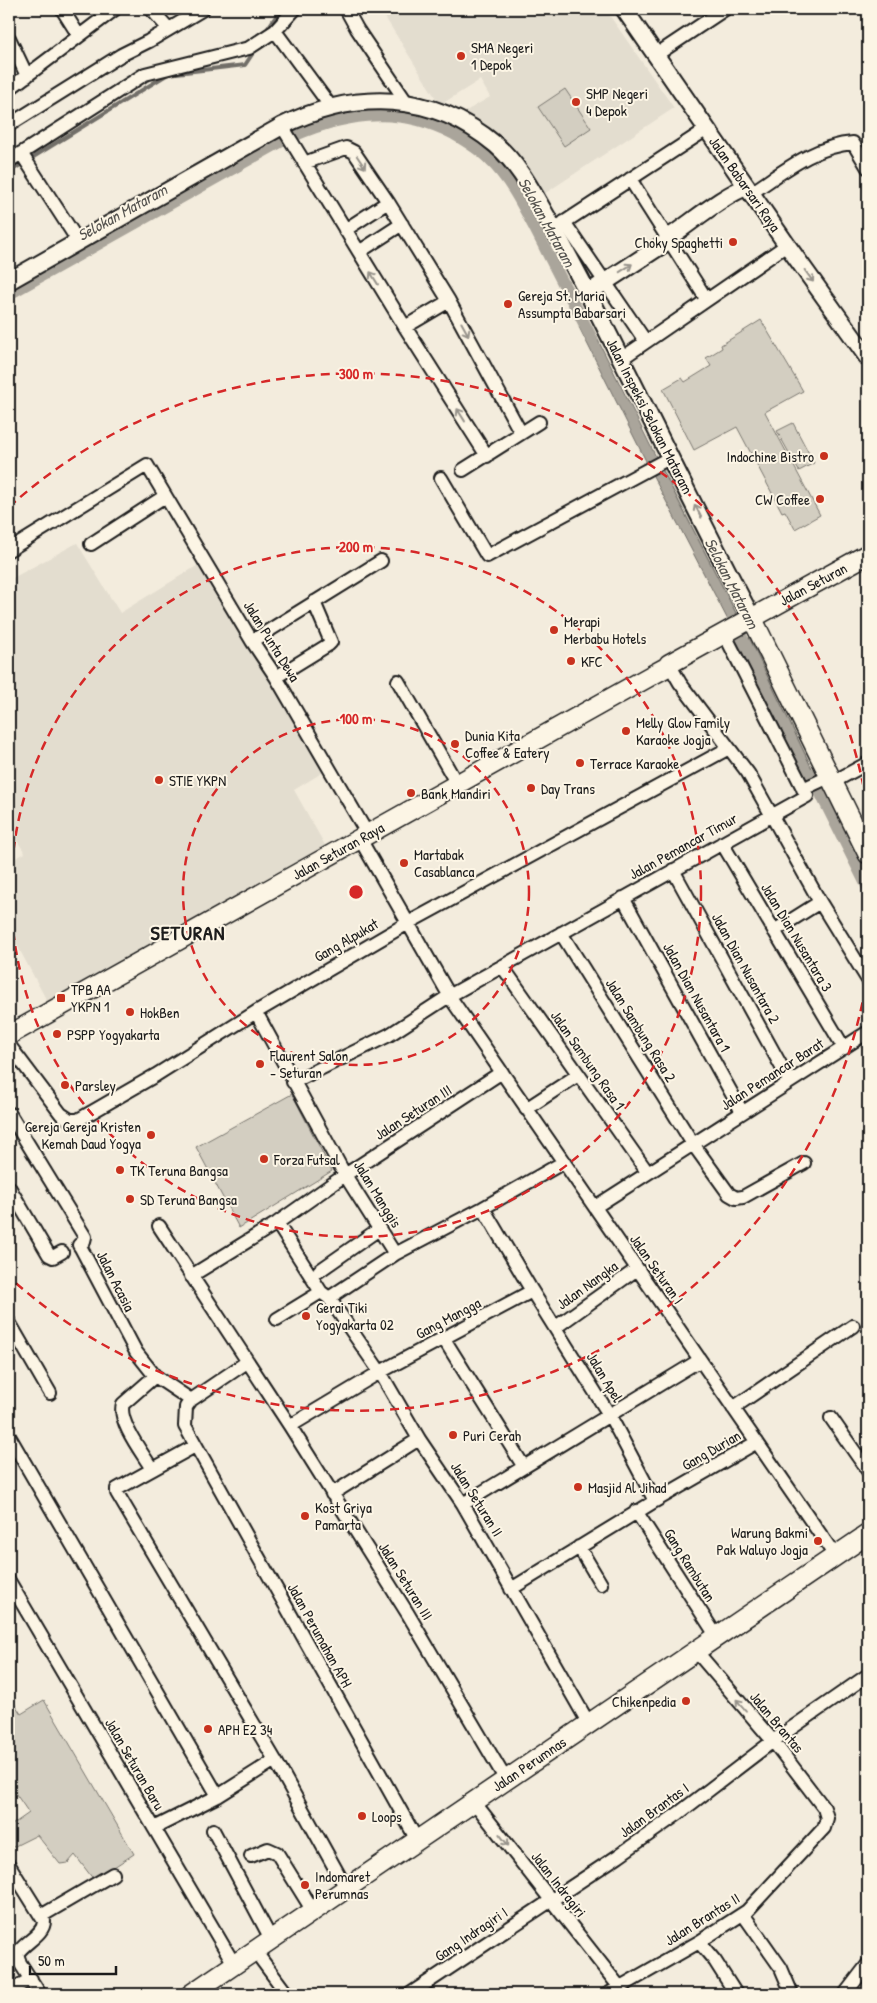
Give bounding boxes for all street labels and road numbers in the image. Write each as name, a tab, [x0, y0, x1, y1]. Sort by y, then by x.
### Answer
street label: Jalan Babarsari Raya	[704, 132, 786, 236]
street label: Jalan Inspeksi Selokan Mataram	[602, 335, 698, 497]
street label: Jalan Seturan	[775, 557, 851, 611]
street label: Jalan Punta Dewa	[239, 596, 305, 686]
street label: Jalan Pemancar Timur	[625, 807, 741, 884]
street label: Jalan Seturan Raya	[288, 817, 388, 885]
street label: Jalan Dian Nusantara 3	[756, 879, 838, 996]
street label: Jalan Dian Nusantara 2	[707, 909, 785, 1027]
street label: Gang Alpukat	[310, 913, 383, 967]
street label: Jalan Dian Nusantara 1	[658, 938, 736, 1056]
street label: Jalan Sambung Rasa 2	[601, 974, 681, 1086]
street label: Jalan Sambung Rasa 1	[546, 1006, 630, 1114]
street label: Jalan Pemancar Barat	[716, 1032, 828, 1115]
street label: Jalan Seturan III	[370, 1079, 456, 1145]
street label: Jalan Manggis	[349, 1156, 407, 1232]
street label: Jalan Seturan I	[625, 1230, 689, 1308]
street label: Jalan Acasia	[92, 1247, 140, 1315]
street label: Jalan Nangka	[552, 1256, 622, 1314]
street label: Gang Mangga	[412, 1292, 484, 1344]
street label: Jalan Apel	[582, 1348, 628, 1406]
street label: Gang Durian	[678, 1425, 745, 1475]
street label: Jalan Seturan II	[446, 1458, 508, 1540]
street label: Gang Rambutan	[659, 1524, 721, 1606]
street label: Jalan Seturan III	[374, 1538, 438, 1624]
street label: Jalan Perumahan APH	[283, 1579, 357, 1691]
street label: Jalan Brantas	[745, 1687, 809, 1757]
street label: Jalan Seturan Baru	[100, 1714, 170, 1814]
street label: Jalan Perumnas	[488, 1731, 570, 1797]
street label: Jalan Brantas I	[615, 1778, 693, 1842]
street label: Jalan Indragiri	[527, 1847, 591, 1921]
street label: Jalan Brantas II	[660, 1888, 744, 1950]
street label: Gang Indragiri I	[430, 1902, 512, 1966]

